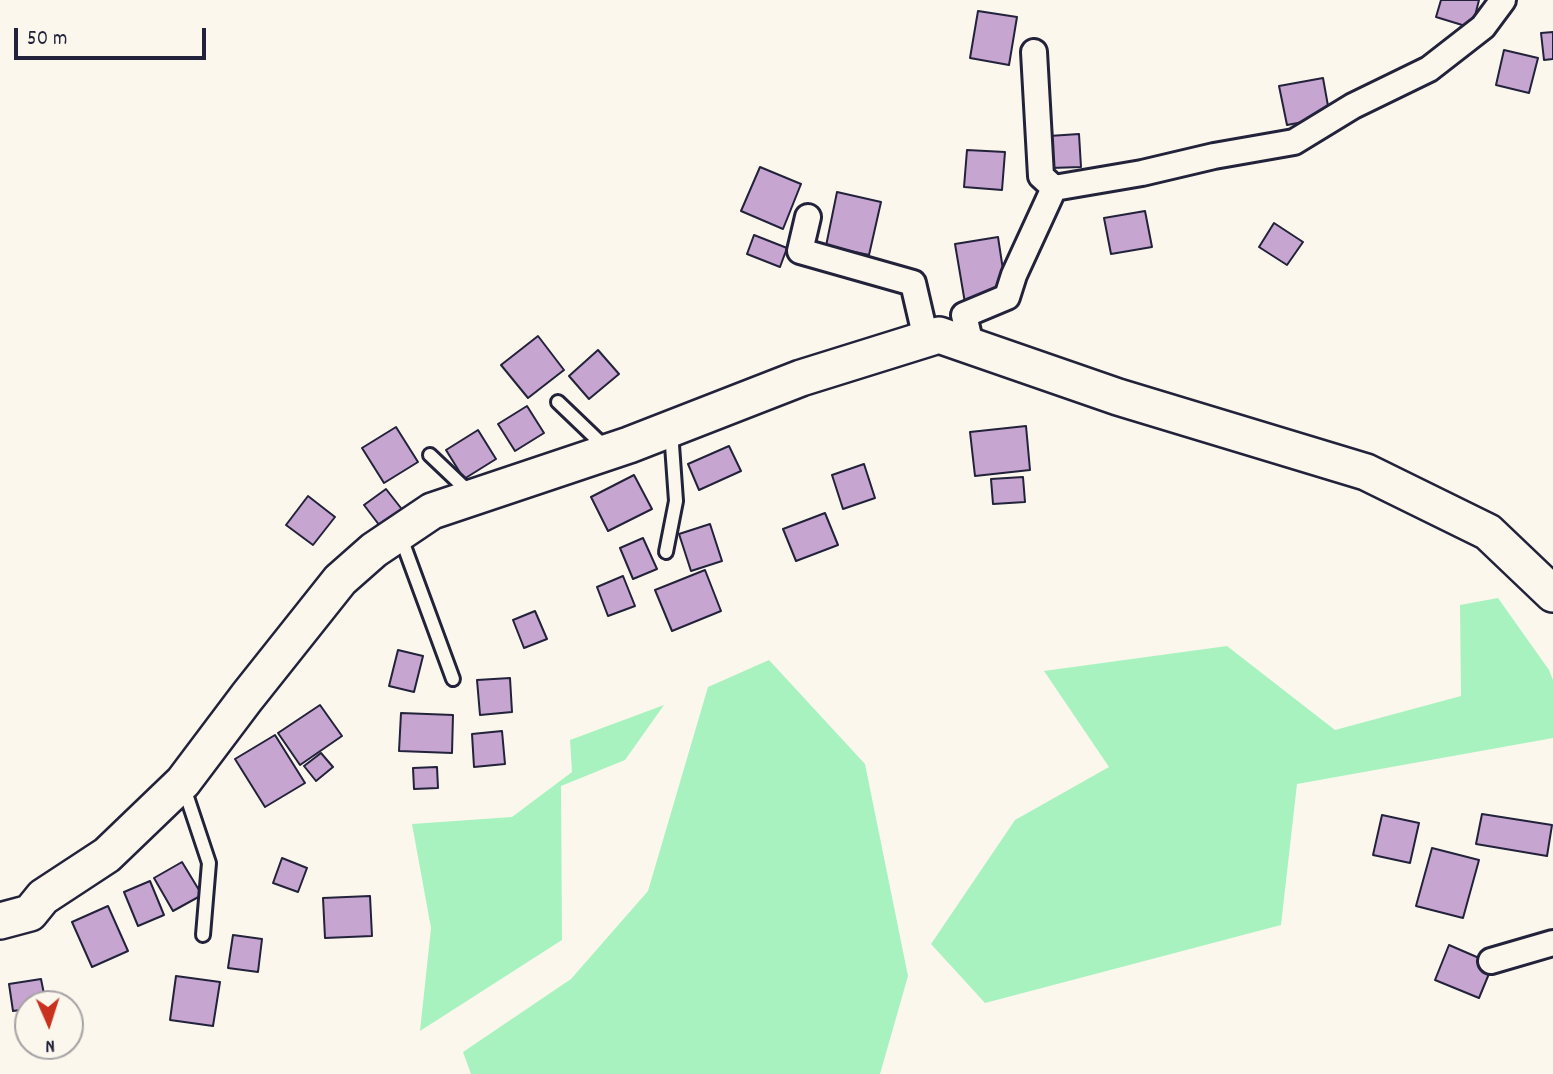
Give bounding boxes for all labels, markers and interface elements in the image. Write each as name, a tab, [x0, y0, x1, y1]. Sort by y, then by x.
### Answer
scale bar	[18, 14, 210, 58]
text: 50 m	[27, 25, 67, 55]
north arrow	[14, 990, 84, 1060]
text: N	[45, 1031, 55, 1058]

